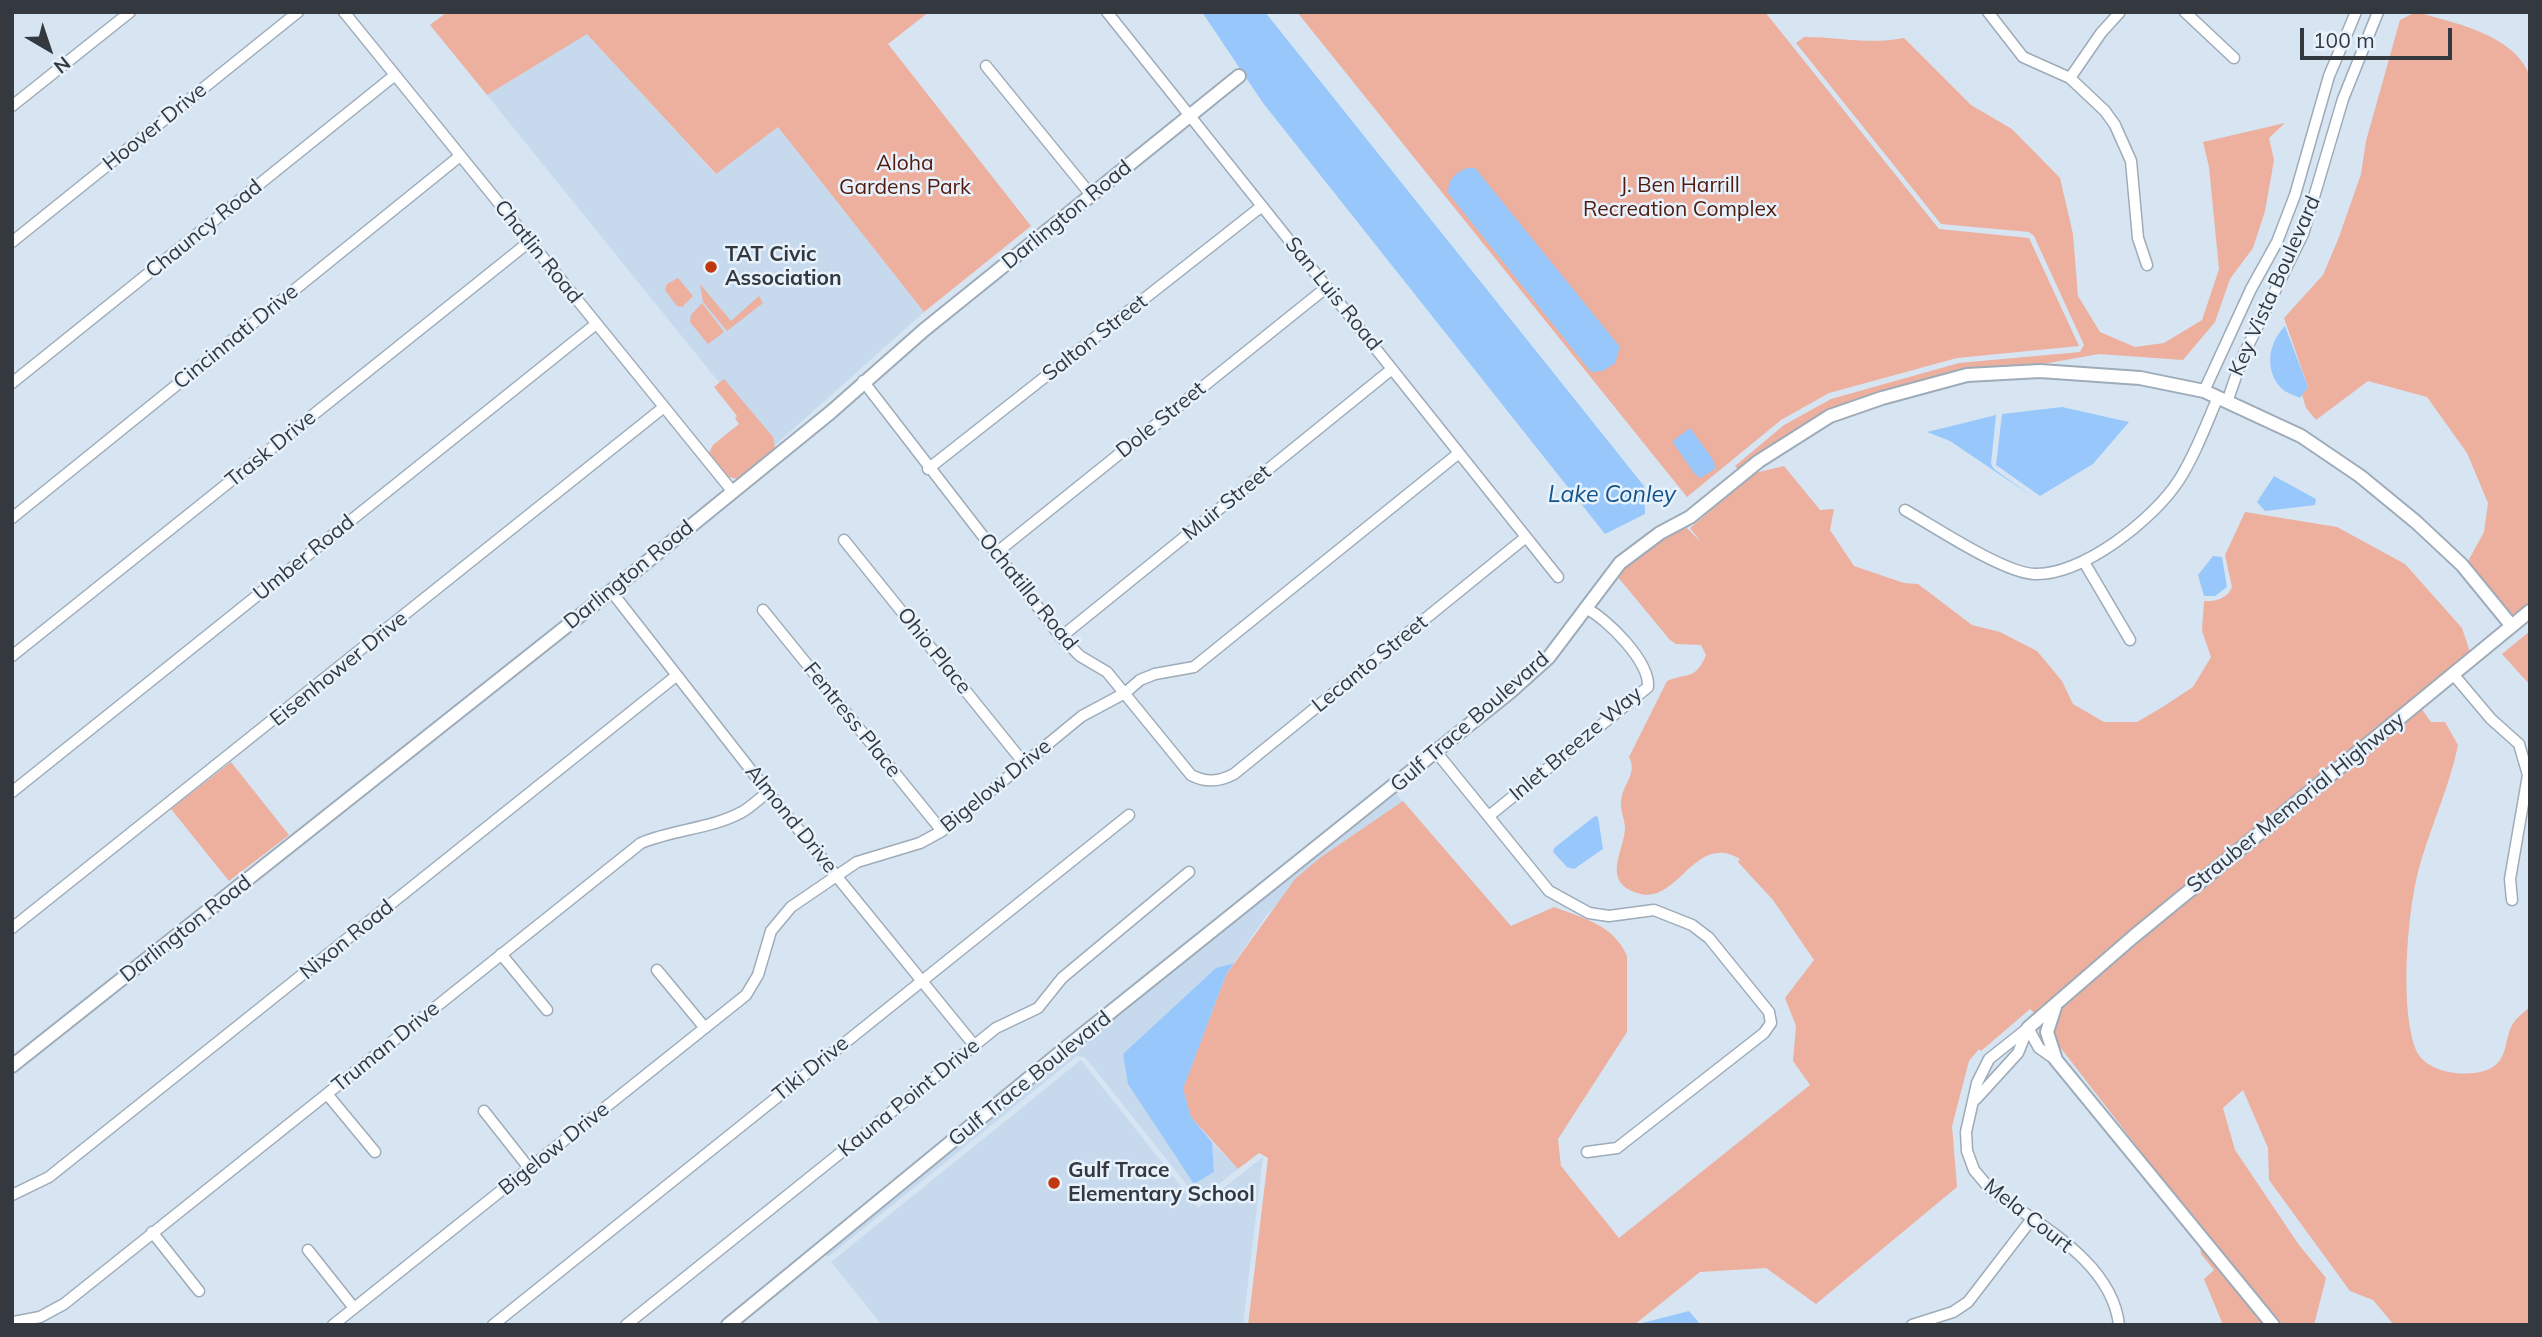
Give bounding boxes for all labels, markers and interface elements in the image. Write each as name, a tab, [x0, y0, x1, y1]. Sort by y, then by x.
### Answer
north arrow	[14, 14, 84, 84]
scale bar	[2304, 14, 2456, 58]
text: 100 m	[2313, 27, 2375, 53]
text: N	[49, 51, 75, 79]
street label: Hoover Drive	[98, 78, 212, 176]
park label: Aloha Gardens Park	[839, 151, 971, 201]
street label: Darlington Road	[997, 155, 1137, 275]
park label: J. Ben Harrill Recreation Complex	[1583, 173, 1777, 223]
street label: Chauncy Road	[141, 174, 267, 284]
street label: Key Vista Boulevard	[2224, 192, 2326, 380]
street label: Chatlin Road	[489, 195, 587, 309]
street label: San Luis Road	[1279, 232, 1387, 356]
place label: TAT Civic Association	[725, 242, 842, 292]
marker: TAT Civic Association	[703, 259, 719, 275]
street label: Cincinnati Drive	[169, 279, 303, 395]
street label: Salton Street	[1038, 289, 1152, 387]
street label: Dole Street	[1111, 376, 1211, 464]
street label: Trask Drive	[221, 405, 321, 493]
street label: Muir Street	[1178, 460, 1276, 546]
water label: Lake Conley	[1548, 481, 1676, 509]
street label: Umber Road	[249, 510, 359, 606]
street label: Darlington Road	[559, 515, 699, 635]
street label: Ochatilla Road	[973, 528, 1083, 656]
street label: Ohio Place	[892, 603, 976, 699]
street label: Eisenhower Drive	[265, 606, 413, 732]
street label: Lecanto Street	[1307, 610, 1433, 718]
street label: Gulf Trace Boulevard	[1386, 646, 1554, 798]
street label: Fentress Place	[798, 657, 906, 783]
street label: Inlet Breeze Way	[1505, 681, 1647, 807]
street label: Strauber Memorial Highway	[2182, 707, 2410, 899]
street label: Bigelow Drive	[936, 734, 1056, 838]
street label: Almond Drive	[740, 760, 842, 878]
street label: Darlington Road	[115, 870, 257, 988]
street label: Nixon Road	[295, 895, 399, 985]
street label: Truman Drive	[327, 996, 445, 1098]
street label: Gulf Trace Boulevard	[944, 1006, 1116, 1152]
street label: Tiki Drive	[768, 1031, 854, 1107]
street label: Kauna Point Drive	[833, 1033, 985, 1163]
street label: Bigelow Drive	[494, 1097, 614, 1201]
place label: Gulf Trace Elementary School	[1068, 1158, 1255, 1208]
street label: Mela Court	[1979, 1174, 2077, 1258]
marker: Gulf Trace Elementary School	[1046, 1175, 1062, 1191]

